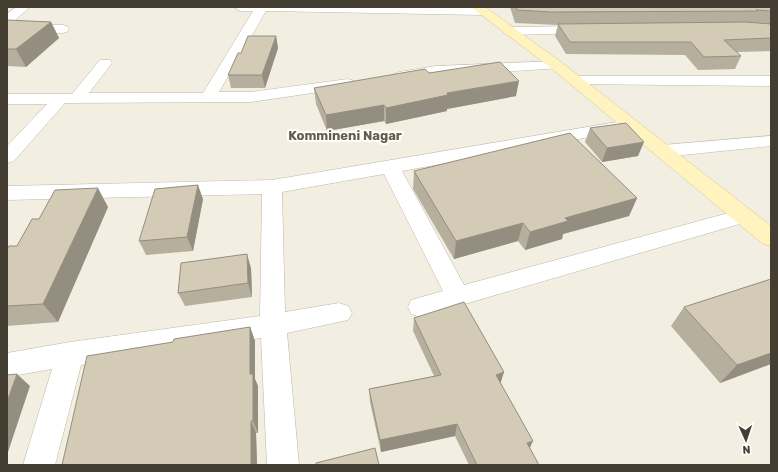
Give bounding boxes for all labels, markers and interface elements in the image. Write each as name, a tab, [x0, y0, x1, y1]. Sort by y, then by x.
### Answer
district label: Kommineni Nagar	[288, 128, 402, 143]
north arrow	[726, 420, 766, 460]
text: N	[742, 443, 751, 456]

